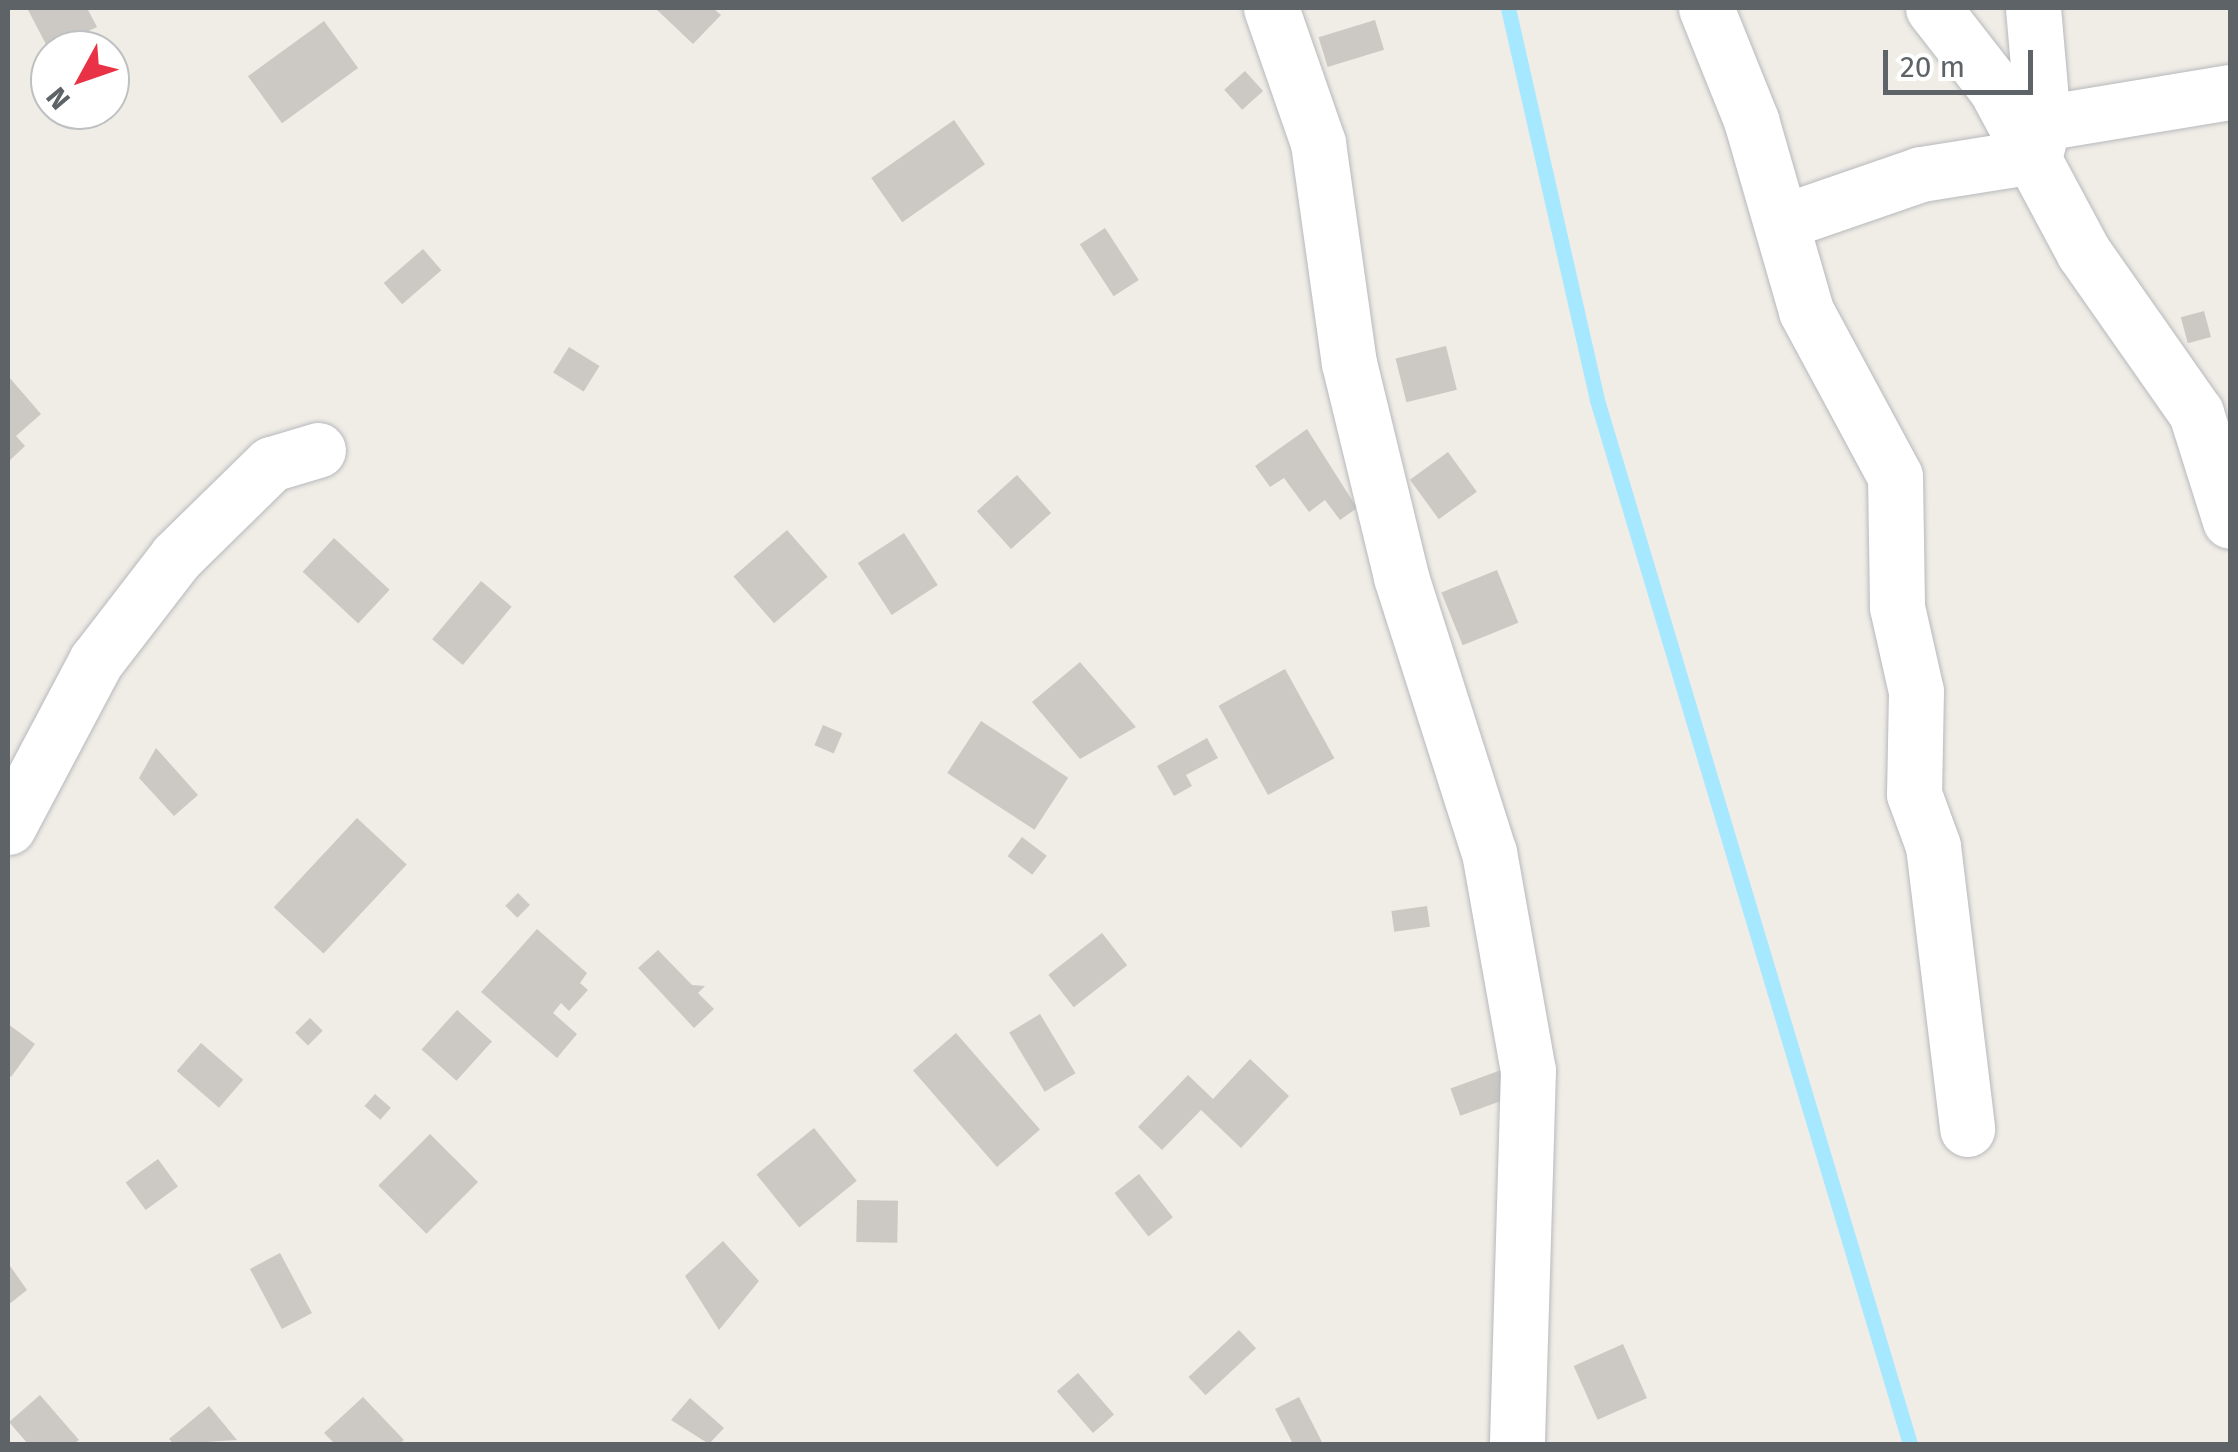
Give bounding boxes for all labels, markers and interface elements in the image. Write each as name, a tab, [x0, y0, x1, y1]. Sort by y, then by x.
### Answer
north arrow	[30, 30, 130, 130]
scale bar	[1888, 30, 2038, 92]
text: 20 m	[1900, 49, 1965, 85]
text: N	[40, 81, 77, 116]

